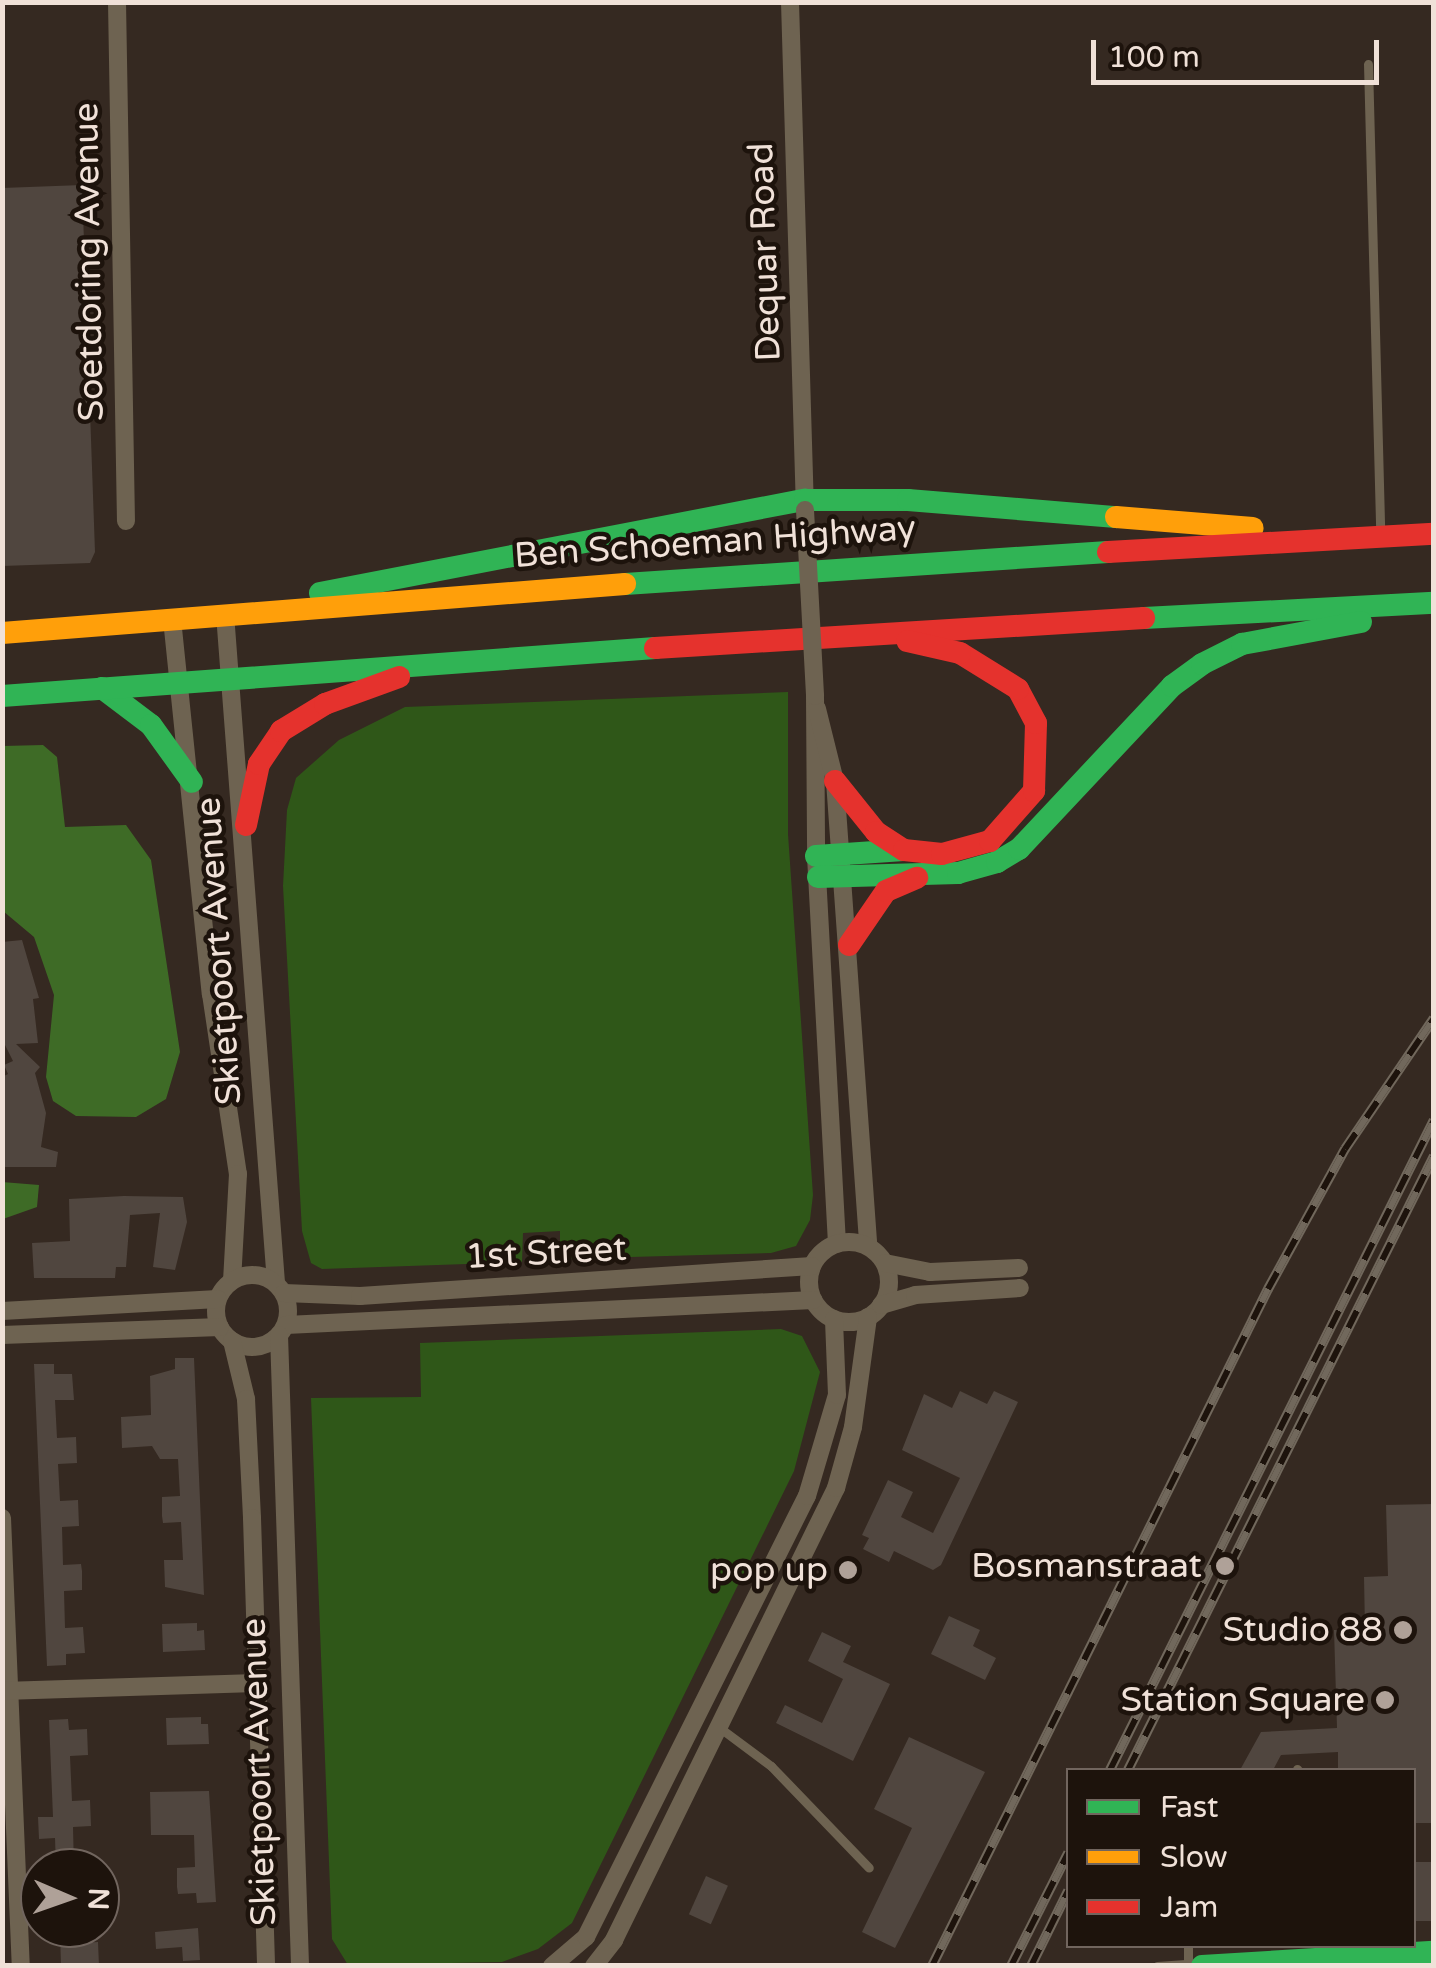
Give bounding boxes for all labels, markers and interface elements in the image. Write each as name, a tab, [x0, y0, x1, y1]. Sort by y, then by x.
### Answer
scale bar	[1096, 20, 1384, 82]
text: 100 m	[1108, 39, 1200, 76]
street label: Soetdoring Avenue	[65, 102, 113, 422]
street label: Dequar Road	[740, 142, 790, 362]
street label: Ben Schoeman Highway	[513, 507, 917, 577]
street label: Skietpoort Avenue	[187, 796, 251, 1106]
street label: 1st Street	[464, 1228, 628, 1278]
place label: Bosmanstraat	[971, 1545, 1202, 1587]
place label: pop up	[710, 1549, 828, 1591]
marker: Bosmanstraat	[1212, 1553, 1238, 1579]
marker: pop up	[837, 1559, 859, 1581]
place label: Studio 88	[1222, 1609, 1383, 1651]
street label: Skietpoort Avenue	[233, 1617, 285, 1927]
marker: Studio 88	[1392, 1619, 1414, 1641]
place label: Station Square	[1120, 1679, 1365, 1721]
marker: Station Square	[1374, 1689, 1396, 1711]
legend	[1066, 1768, 1416, 1948]
text: Fast	[1160, 1789, 1219, 1826]
text: Slow	[1160, 1839, 1228, 1876]
north arrow	[20, 1848, 120, 1948]
text: N	[81, 1887, 115, 1911]
text: Jam	[1160, 1889, 1218, 1926]

